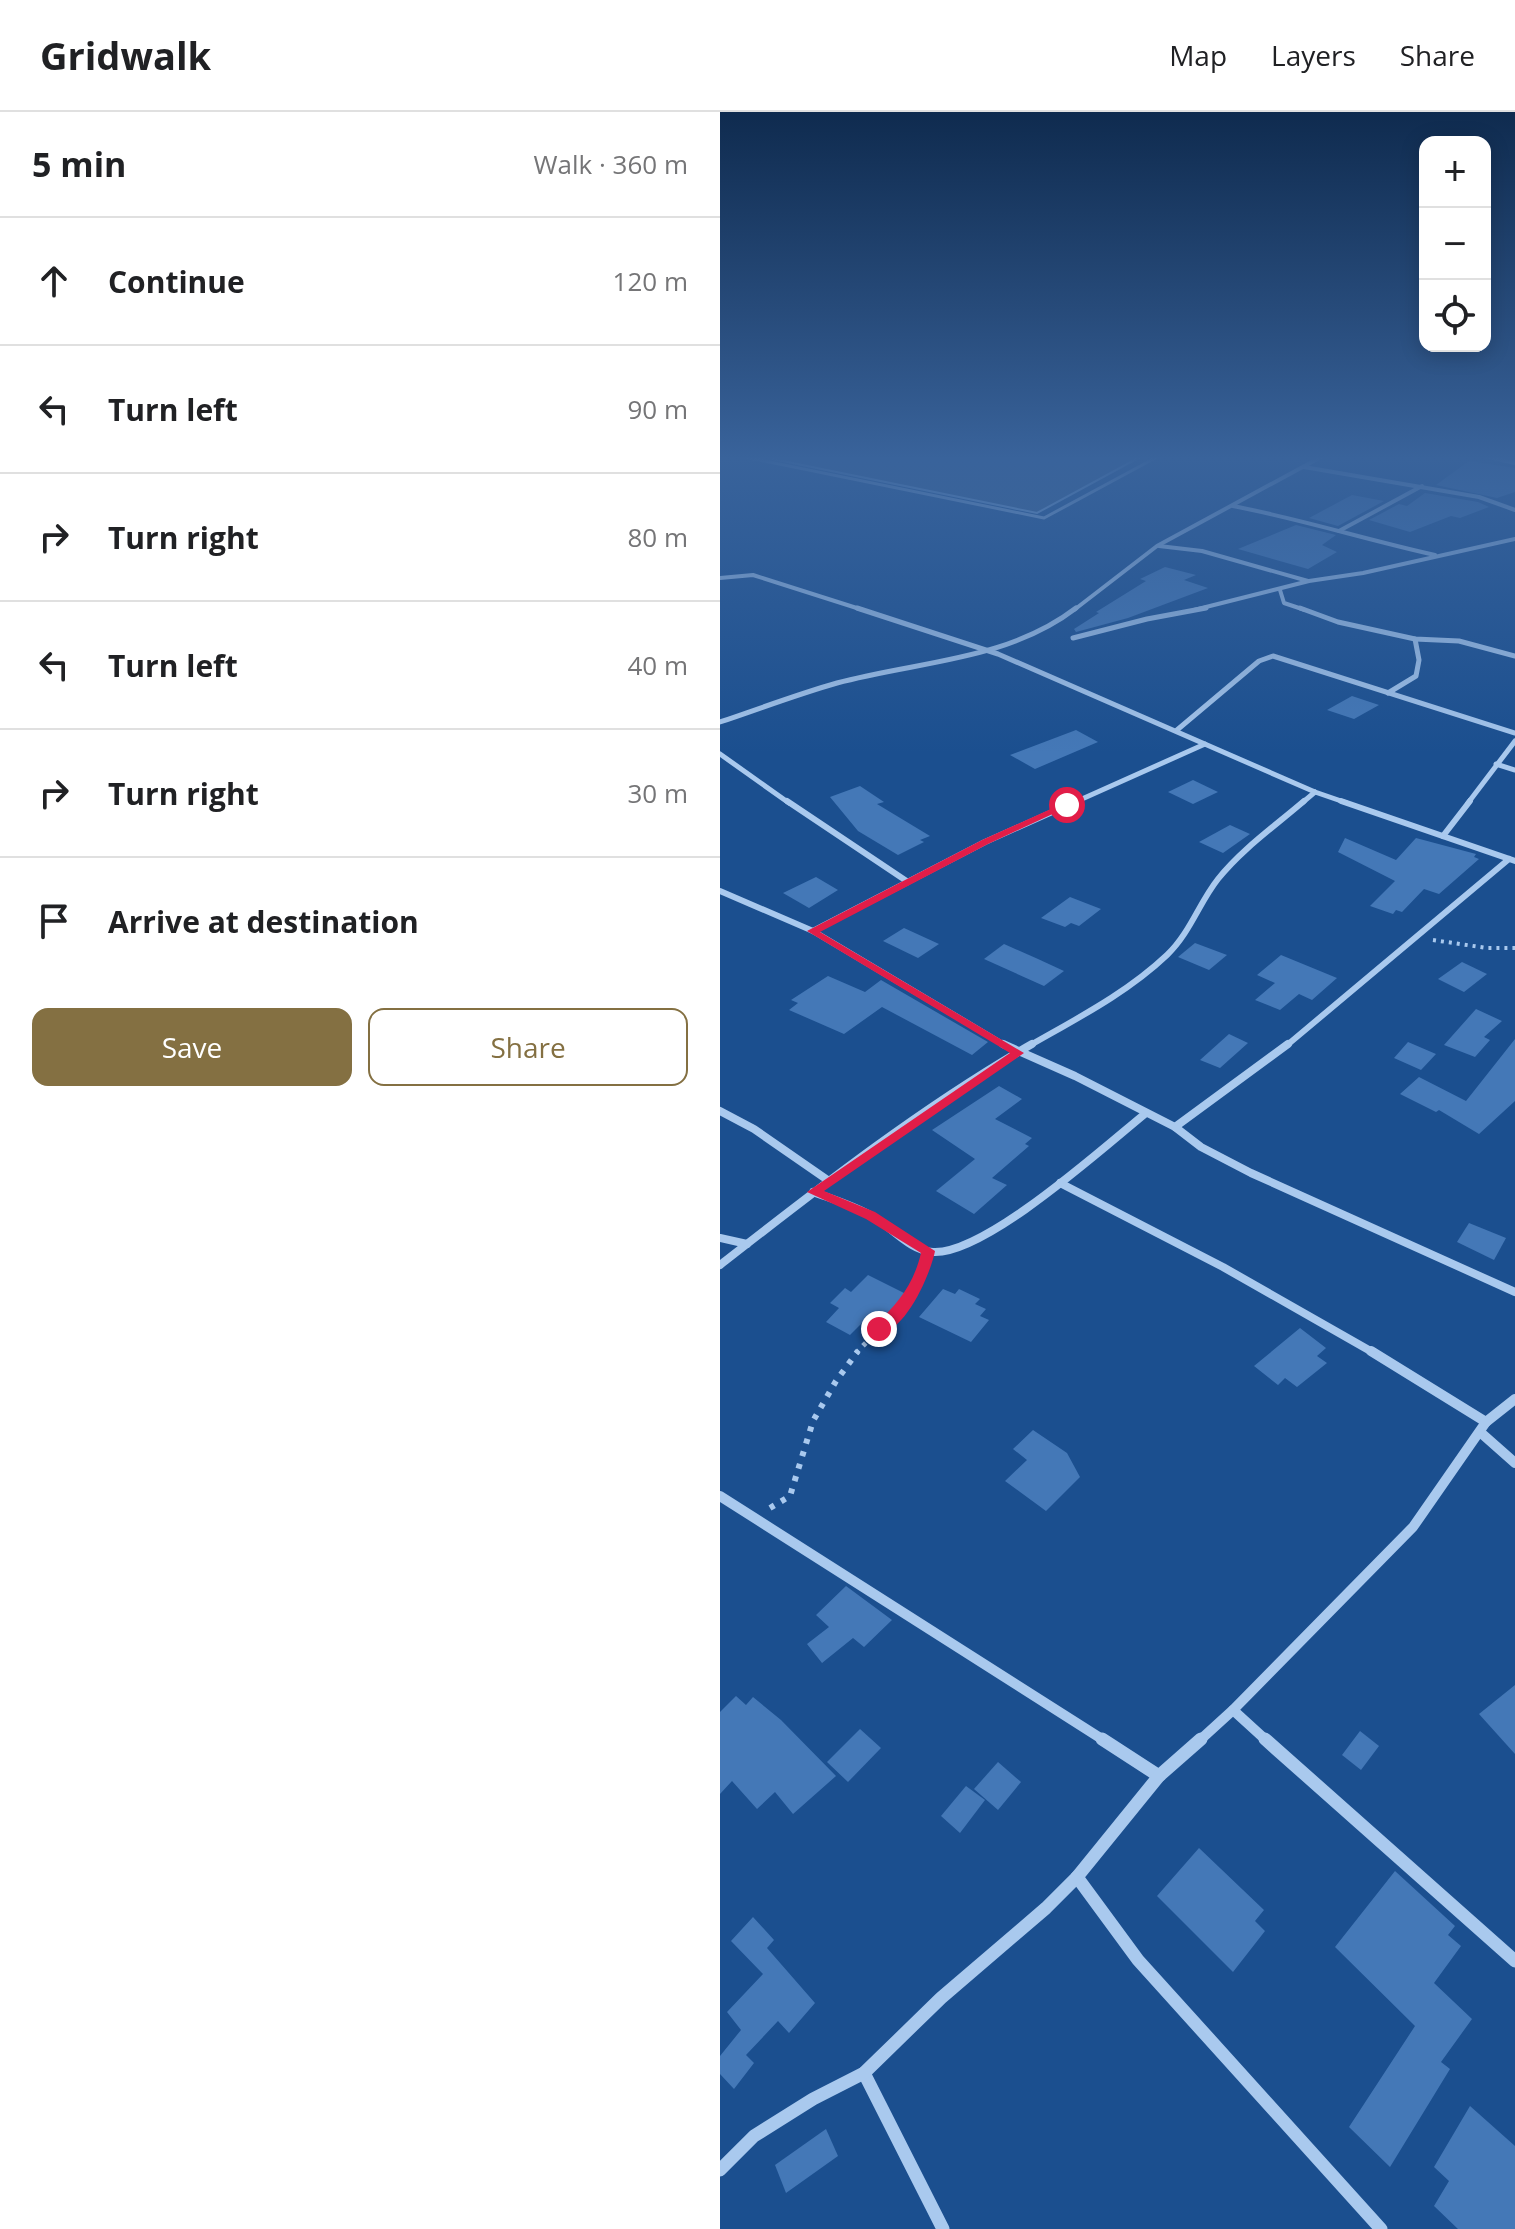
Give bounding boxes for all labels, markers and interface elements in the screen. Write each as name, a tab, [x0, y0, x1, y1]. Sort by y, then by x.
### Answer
text: Gridwalk	[40, 29, 211, 81]
text: Map	[1169, 36, 1227, 74]
text: Layers	[1271, 36, 1356, 74]
text: Share	[1400, 36, 1475, 74]
map controls	[1419, 136, 1491, 352]
button: +	[1419, 136, 1491, 208]
text: 5 min	[32, 141, 126, 187]
text: Walk · 360 m	[534, 146, 688, 182]
button: −	[1419, 208, 1491, 280]
icon: ahead	[32, 259, 76, 303]
text: Continue	[108, 261, 245, 302]
text: 120 m	[613, 263, 688, 299]
button: locate	[1419, 280, 1491, 352]
icon: left	[32, 387, 76, 431]
text: Turn left	[108, 389, 238, 430]
text: 90 m	[627, 391, 688, 427]
icon: right	[32, 515, 76, 559]
text: Turn right	[108, 517, 259, 558]
text: 80 m	[627, 519, 688, 555]
icon: left	[32, 643, 76, 687]
text: Turn left	[108, 645, 238, 686]
text: 40 m	[627, 647, 688, 683]
icon: right	[32, 771, 76, 815]
text: Turn right	[108, 773, 259, 814]
text: 30 m	[627, 775, 688, 811]
route start	[1049, 787, 1085, 823]
icon: arrive	[32, 899, 76, 943]
text: Arrive at destination	[108, 901, 419, 942]
button: Save	[32, 1008, 352, 1086]
button: Share	[368, 1008, 688, 1086]
route end	[861, 1311, 897, 1347]

